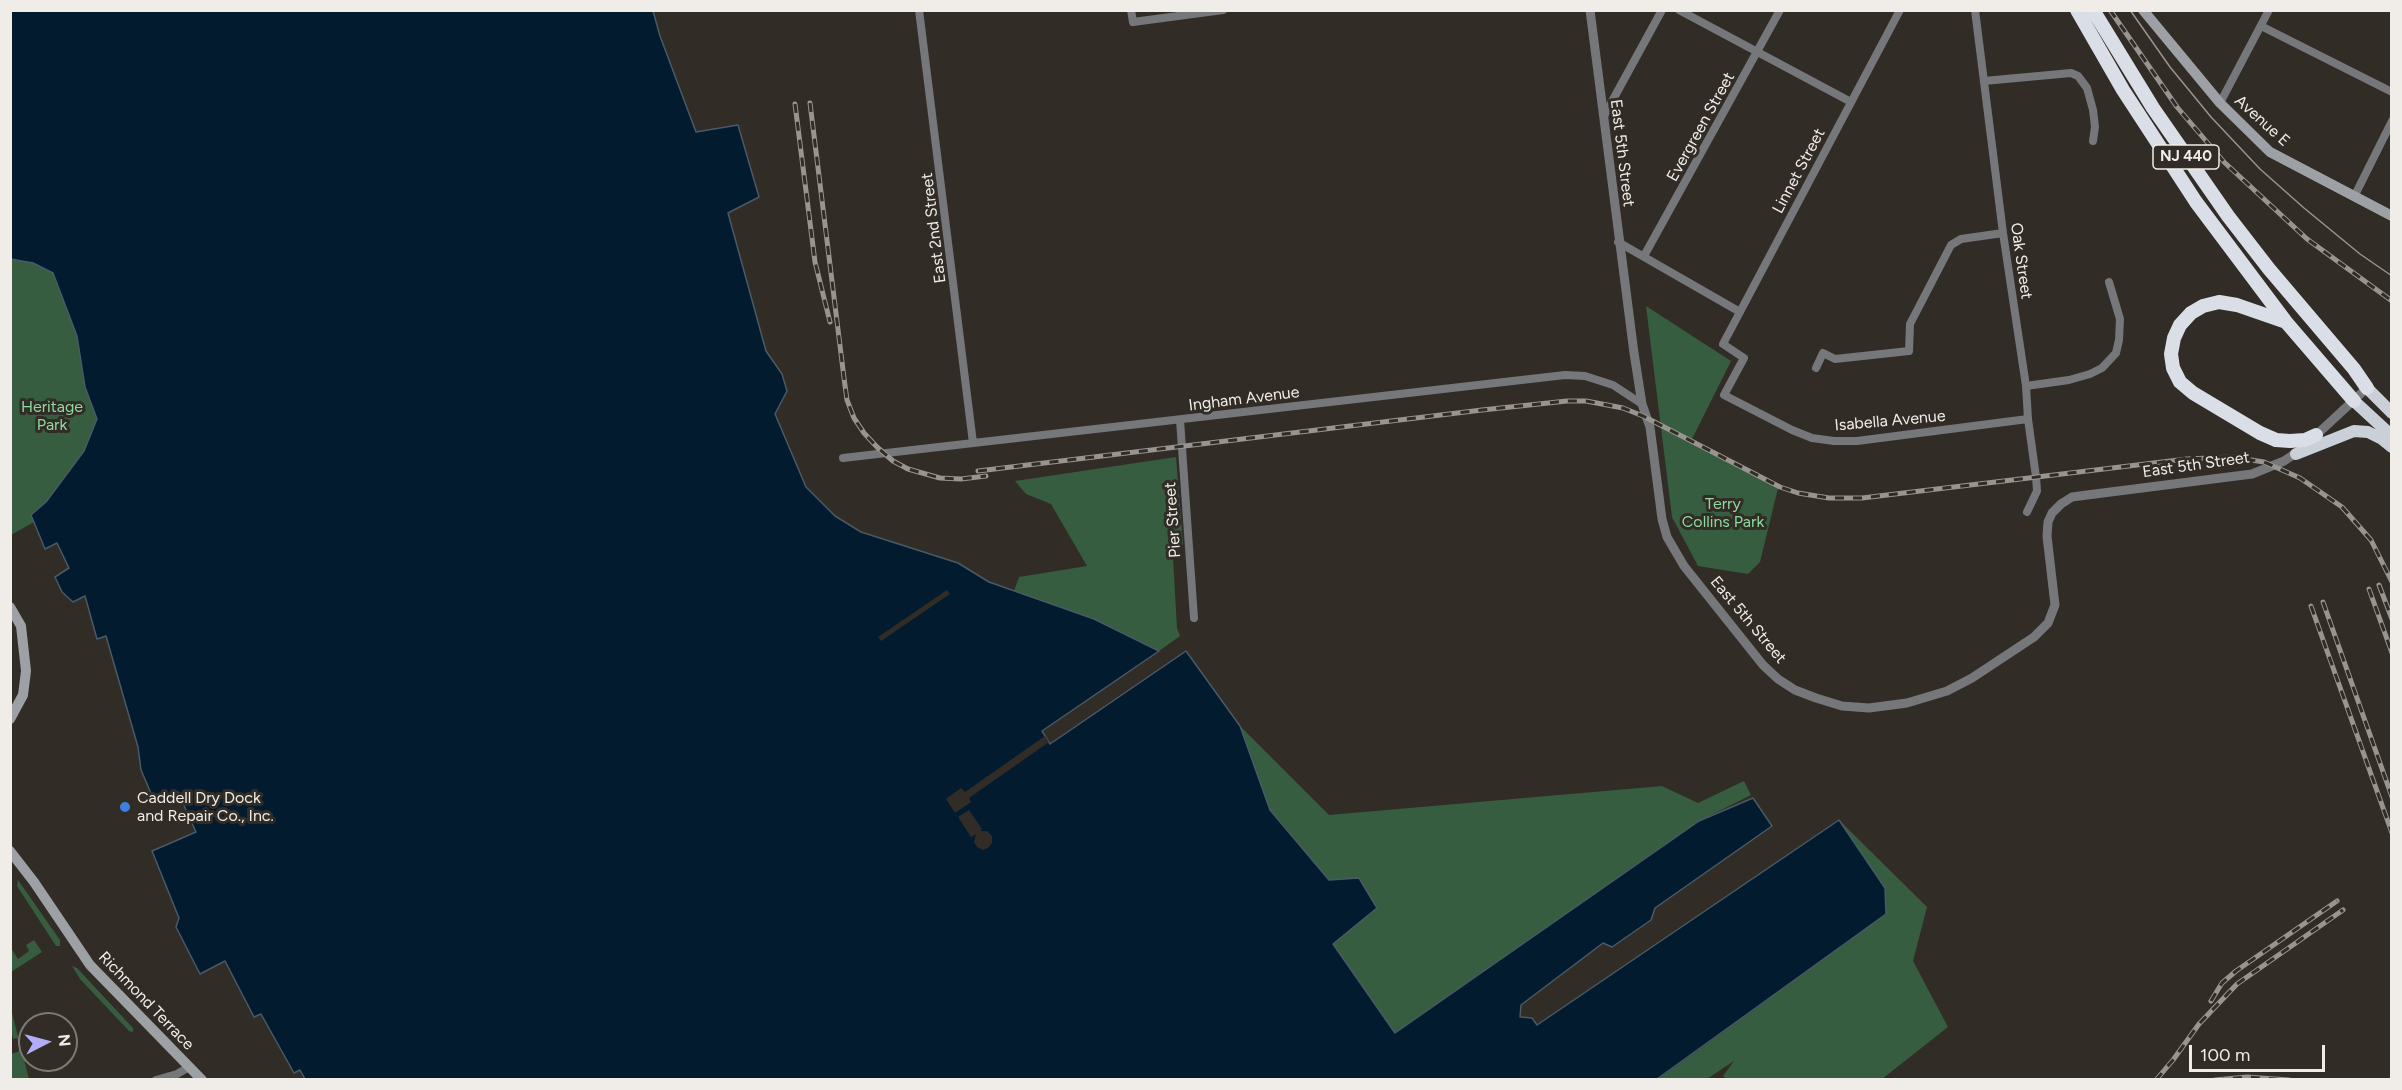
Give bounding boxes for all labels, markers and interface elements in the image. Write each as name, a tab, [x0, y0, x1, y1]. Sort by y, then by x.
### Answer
street label: Evergreen Street	[1663, 69, 1739, 185]
street label: Avenue E	[2230, 91, 2294, 151]
street label: East 5th Street	[1606, 98, 1638, 208]
street label: Linnet Street	[1769, 125, 1829, 217]
road number: NJ 440	[2153, 145, 2219, 169]
street label: East 2nd Street	[918, 172, 950, 284]
street label: Oak Street	[2006, 221, 2036, 301]
street label: Ingham Avenue	[1188, 383, 1300, 415]
park label: Heritage Park	[21, 397, 83, 435]
street label: Isabella Avenue	[1834, 407, 1946, 435]
street label: East 5th Street	[2141, 448, 2251, 482]
street label: Pier Street	[1161, 481, 1185, 559]
park label: Terry Collins Park	[1682, 494, 1764, 532]
street label: East 5th Street	[1706, 572, 1790, 668]
place label: Caddell Dry Dock and Repair Co., Inc.	[137, 788, 274, 826]
marker: Caddell Dry Dock and Repair Co., Inc.	[118, 800, 132, 814]
street label: Richmond Terrace	[94, 948, 198, 1054]
north arrow	[18, 1012, 78, 1072]
text: N	[54, 1033, 75, 1047]
scale bar	[2192, 1033, 2328, 1071]
text: 100 m	[2200, 1044, 2250, 1066]

